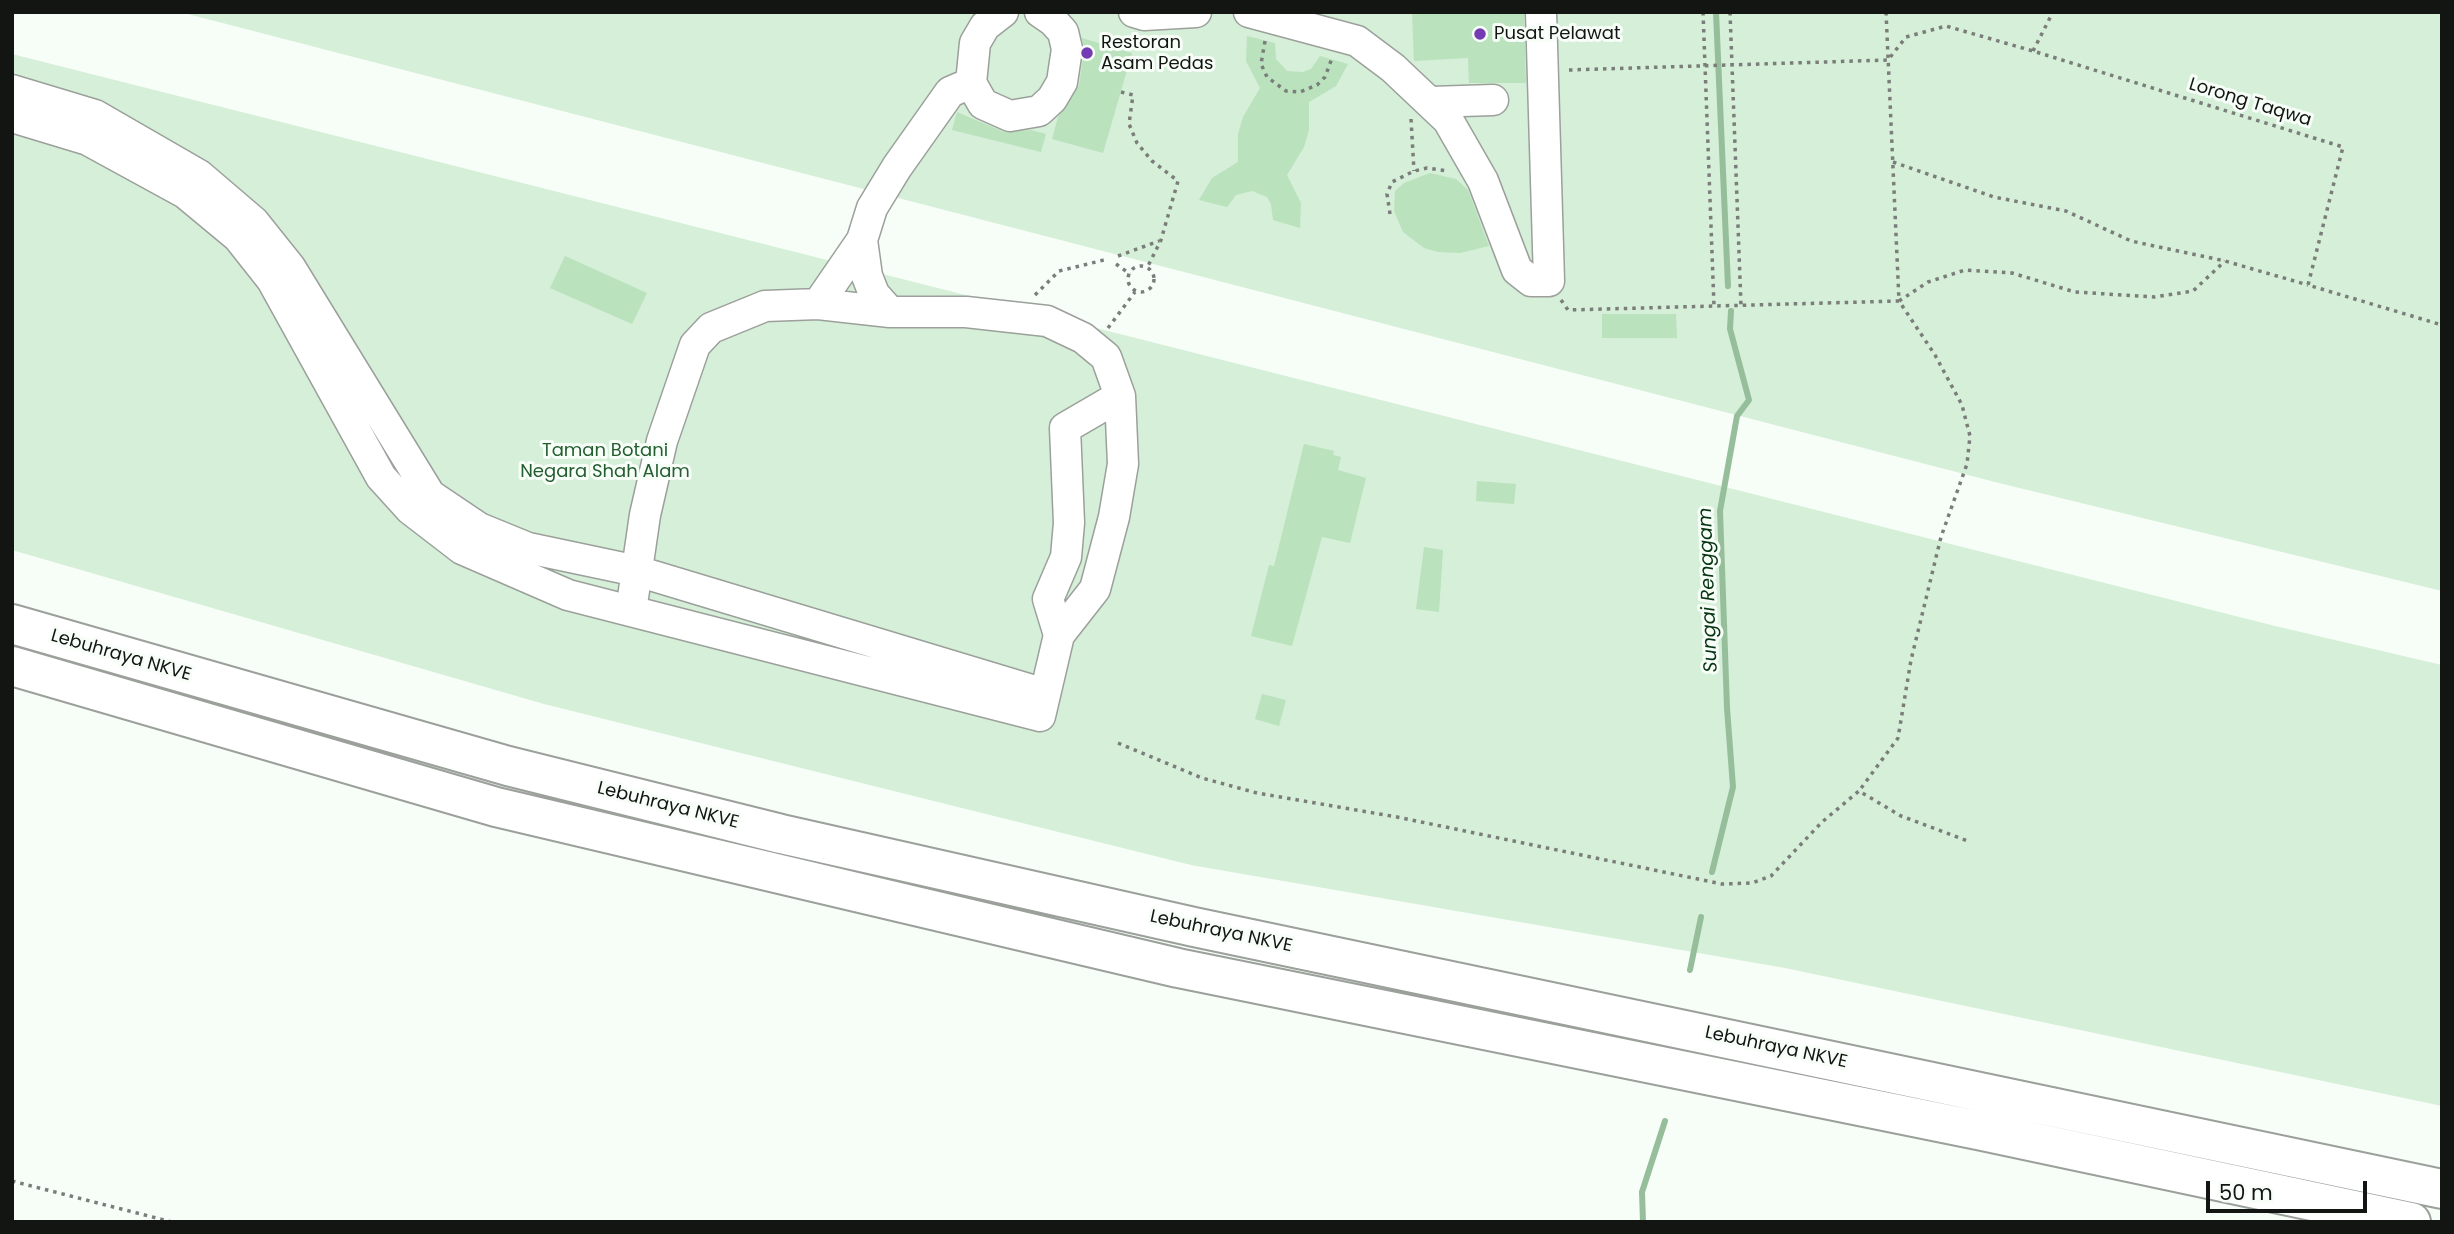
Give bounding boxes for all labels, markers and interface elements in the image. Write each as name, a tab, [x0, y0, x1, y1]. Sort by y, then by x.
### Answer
place label: Pusat Pelawat	[1494, 23, 1621, 45]
marker: Pusat Pelawat	[1472, 26, 1488, 42]
place label: Restoran Asam Pedas	[1101, 32, 1213, 74]
marker: Restoran Asam Pedas	[1079, 45, 1095, 61]
street label: Lorong Taqwa	[2186, 74, 2314, 132]
park label: Taman Botani Negara Shah Alam	[520, 440, 690, 482]
water label: Sungai Renggam	[1695, 507, 1723, 673]
street label: Lebuhraya NKVE	[48, 626, 194, 686]
street label: Lebuhraya NKVE	[595, 778, 741, 834]
street label: Lebuhraya NKVE	[1148, 906, 1294, 958]
street label: Lebuhraya NKVE	[1703, 1022, 1849, 1074]
scale bar	[2209, 1168, 2370, 1212]
text: 50 m	[2219, 1178, 2273, 1207]

